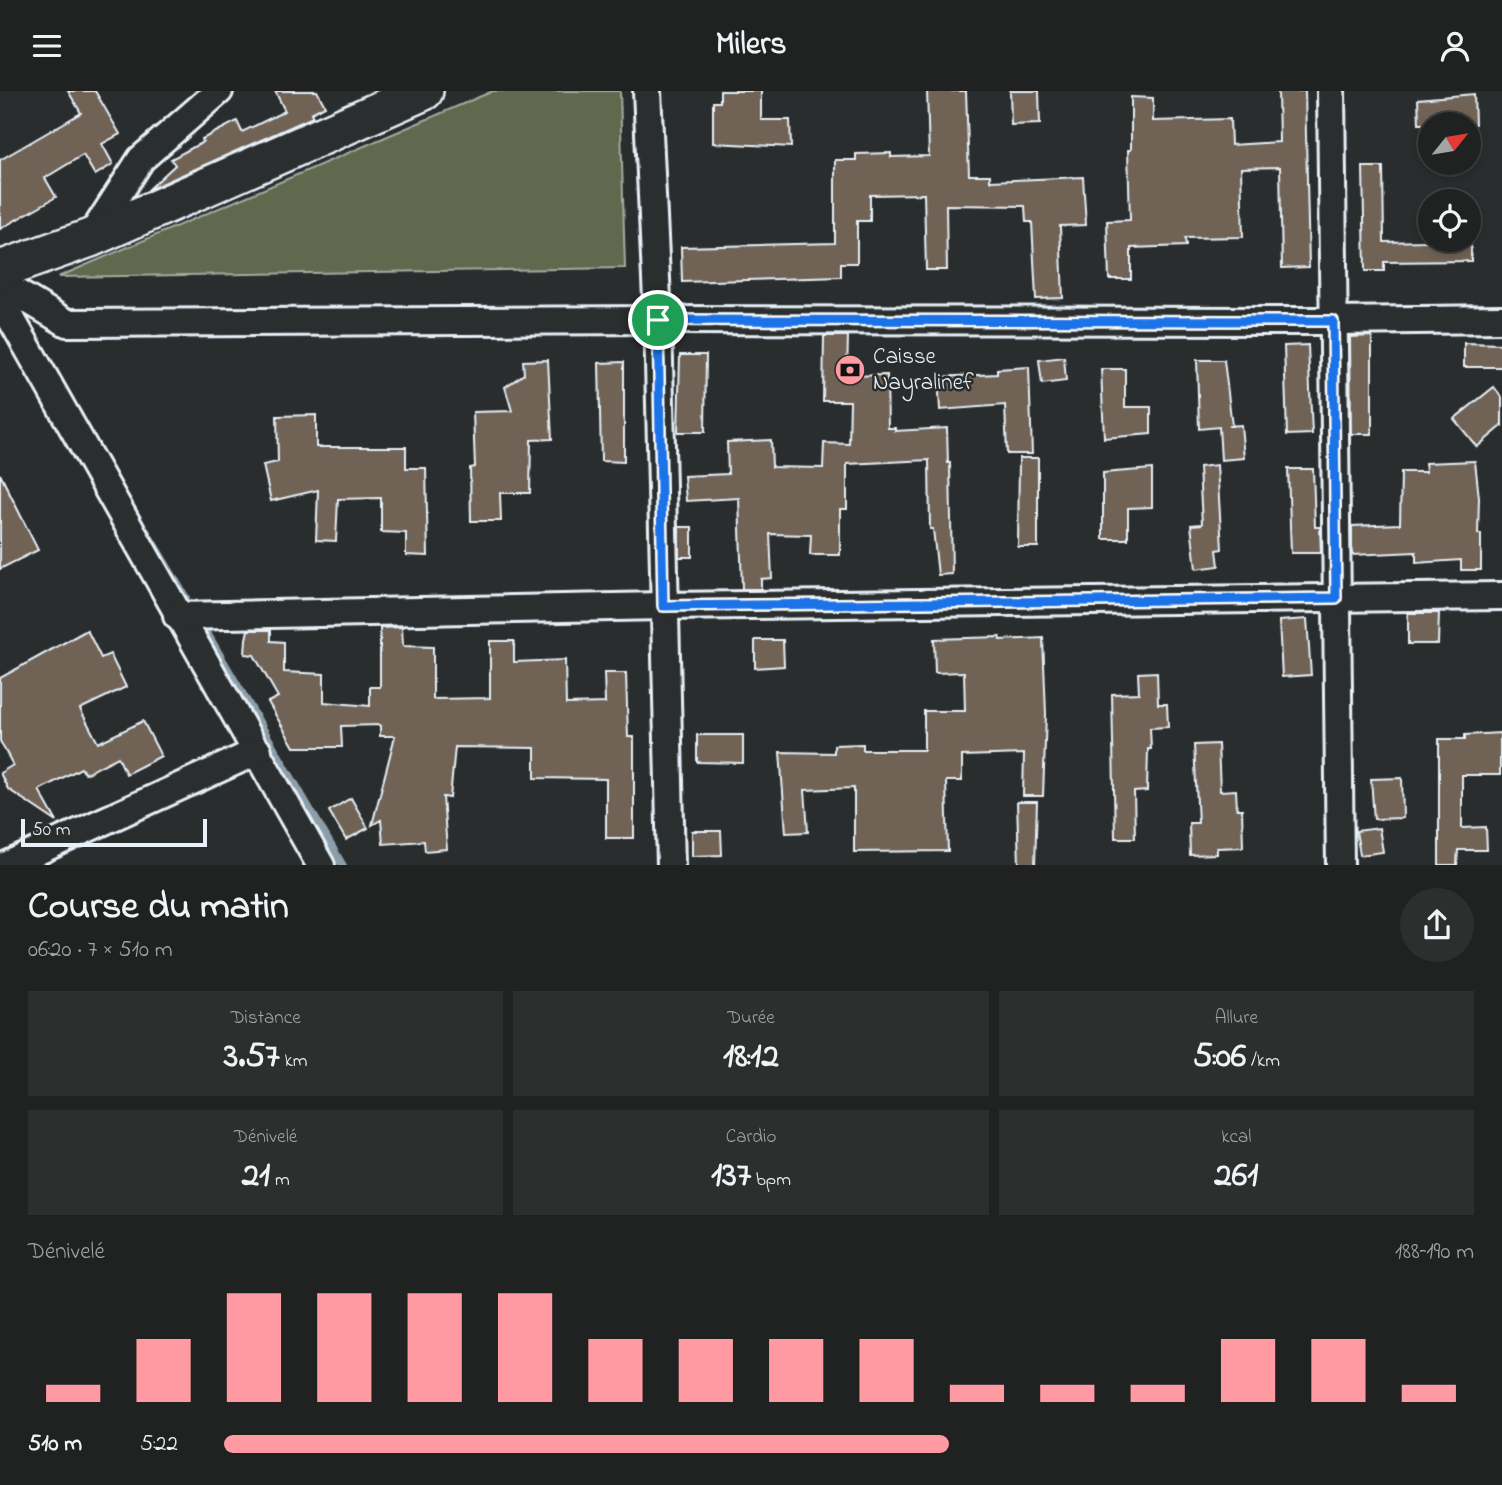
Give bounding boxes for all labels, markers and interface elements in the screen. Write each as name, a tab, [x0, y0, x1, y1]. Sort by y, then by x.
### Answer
text: Milers	[715, 22, 787, 69]
icon: menu	[28, 27, 66, 65]
icon: person	[1436, 27, 1474, 65]
north arrow	[1418, 112, 1480, 175]
map controls	[1418, 112, 1481, 252]
button: locate	[1418, 189, 1481, 252]
pin	[628, 290, 688, 350]
icon: arrive	[639, 301, 677, 339]
place label: Caisse Nayralinef	[873, 341, 974, 402]
bank icon: Caisse Nayralinef	[833, 353, 867, 387]
scale bar	[21, 817, 206, 848]
text: 50 m	[32, 817, 71, 844]
text: Course du matin	[28, 880, 289, 936]
button: share	[1400, 888, 1474, 962]
text: 06:20 · 7 × 510 m	[28, 934, 173, 967]
text: Distance	[231, 1005, 301, 1032]
text: Durée	[727, 1005, 775, 1032]
text: Allure	[1215, 1005, 1258, 1032]
text: 3.57	[224, 1032, 280, 1083]
text: 18:12	[723, 1032, 779, 1083]
text: 5:06	[1193, 1032, 1246, 1083]
text: km	[280, 1048, 308, 1075]
text: /km	[1246, 1048, 1280, 1075]
text: Dénivelé	[234, 1124, 297, 1151]
text: Cardio	[726, 1124, 776, 1151]
text: kcal	[1221, 1124, 1251, 1151]
text: 21	[242, 1151, 270, 1202]
text: 137	[711, 1151, 751, 1202]
text: 261	[1214, 1151, 1258, 1202]
text: m	[270, 1167, 290, 1194]
text: bpm	[751, 1167, 791, 1194]
text: Dénivelé	[28, 1236, 105, 1269]
text: 188–190 m	[1395, 1236, 1474, 1269]
text: 510 m	[28, 1428, 82, 1461]
text: 5:22	[140, 1428, 178, 1461]

